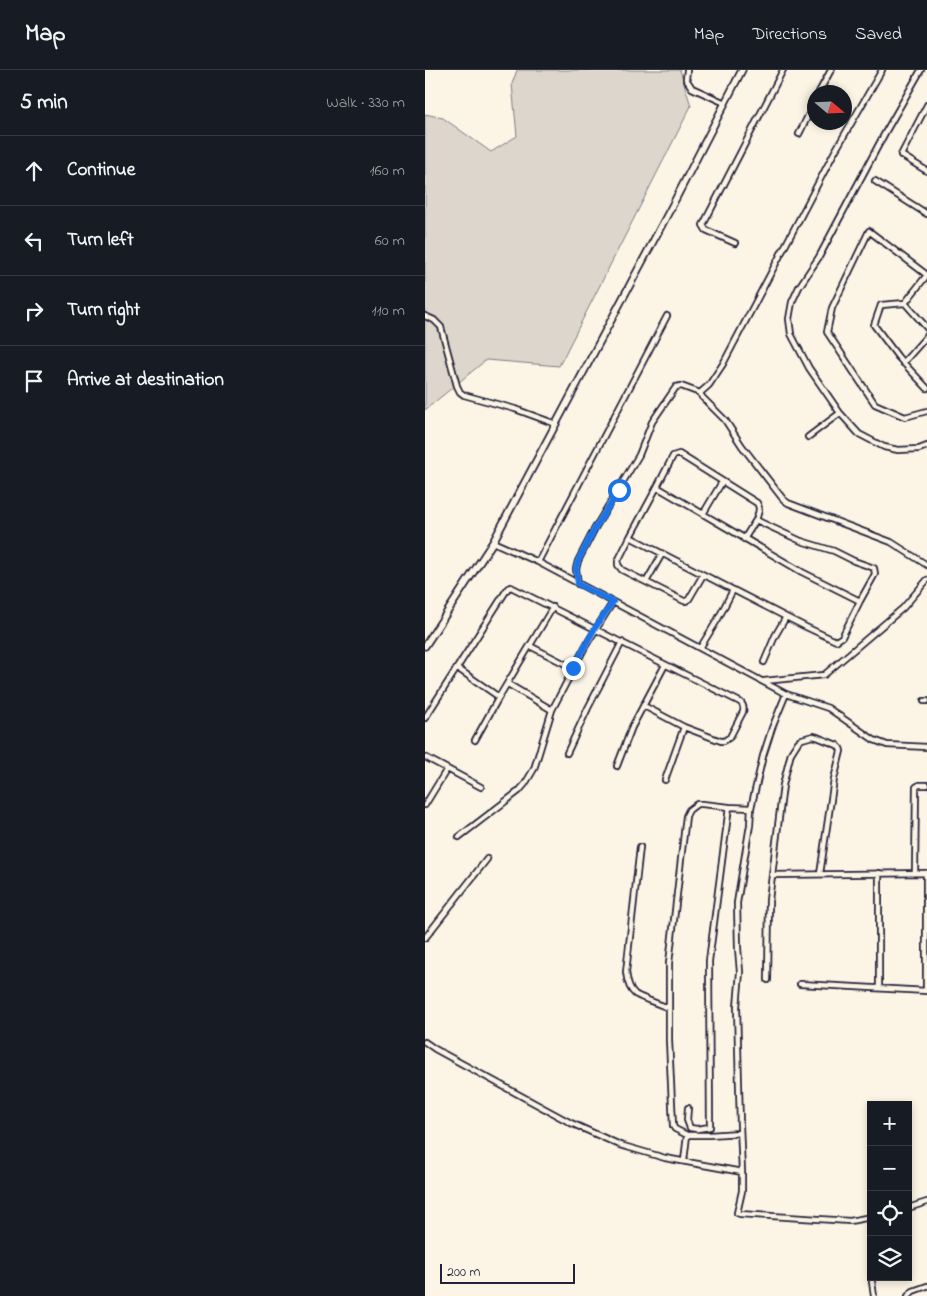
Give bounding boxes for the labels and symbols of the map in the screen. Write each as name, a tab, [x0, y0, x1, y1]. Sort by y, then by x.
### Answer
north arrow	[807, 85, 852, 130]
route start	[608, 479, 631, 502]
route end	[562, 657, 585, 680]
scale bar	[440, 1261, 575, 1284]

